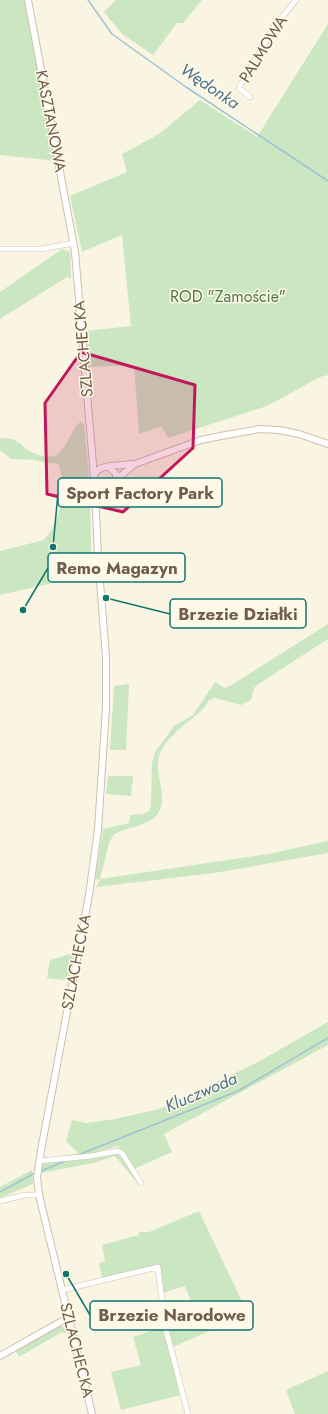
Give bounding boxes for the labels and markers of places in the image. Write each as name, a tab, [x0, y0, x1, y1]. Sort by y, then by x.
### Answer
callout: Sport Factory Park	[58, 478, 222, 507]
callout: Remo Magazyn	[48, 553, 185, 582]
callout: Brzezie Działki	[170, 599, 306, 628]
callout: Brzezie Narodowe	[90, 1301, 253, 1330]

